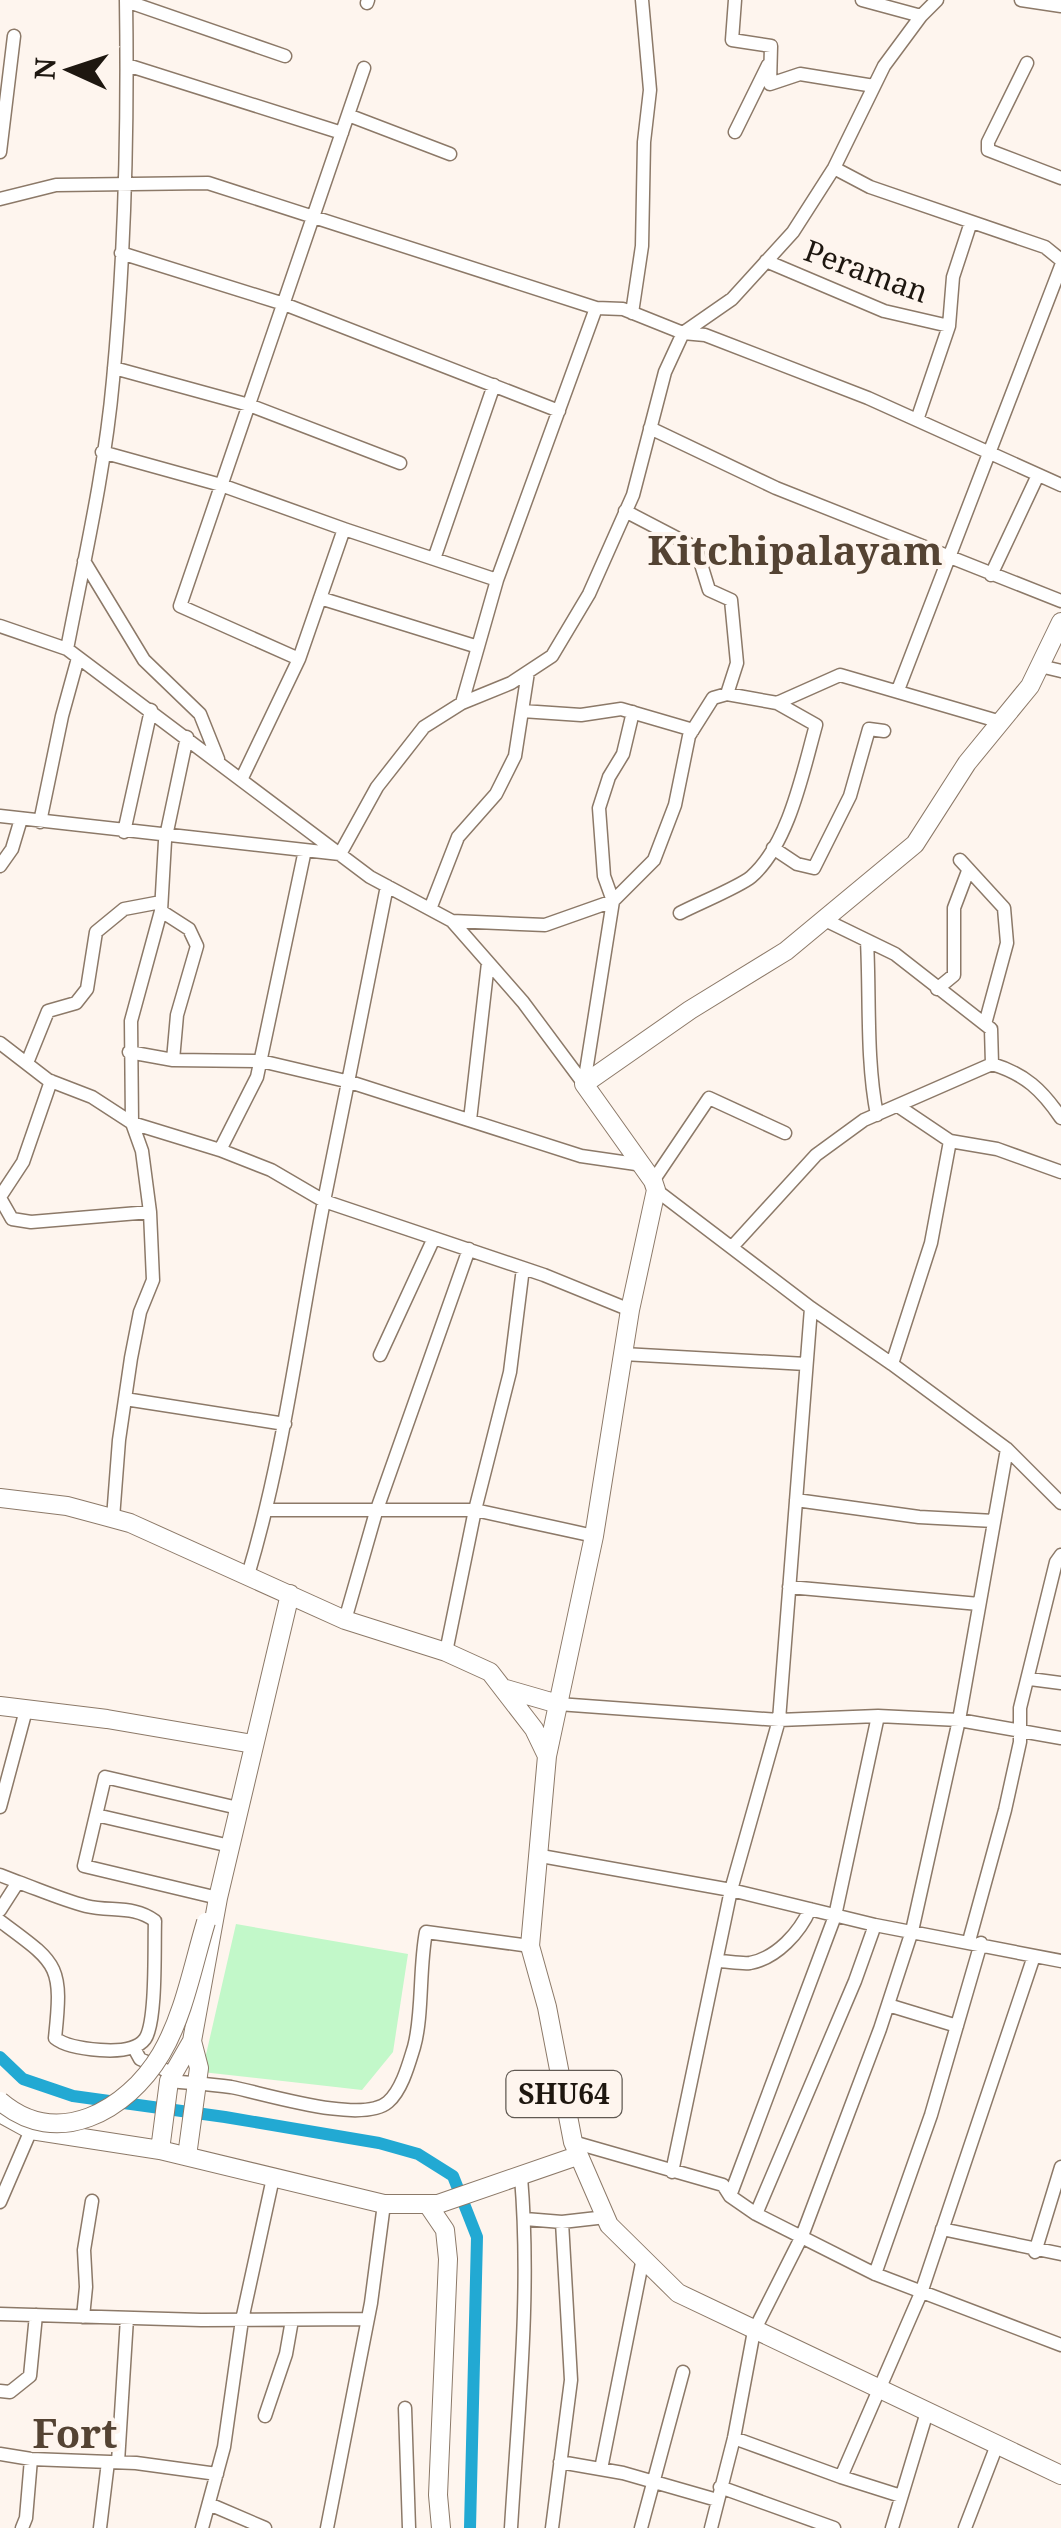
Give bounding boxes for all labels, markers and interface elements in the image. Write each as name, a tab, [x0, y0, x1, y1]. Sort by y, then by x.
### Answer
north arrow	[20, 20, 120, 120]
text: N	[24, 57, 64, 81]
street label: Peraman	[799, 229, 934, 312]
district label: Kitchipalayam	[647, 522, 943, 577]
road number: SHU64	[506, 2071, 622, 2117]
district label: Fort	[33, 2405, 117, 2460]

